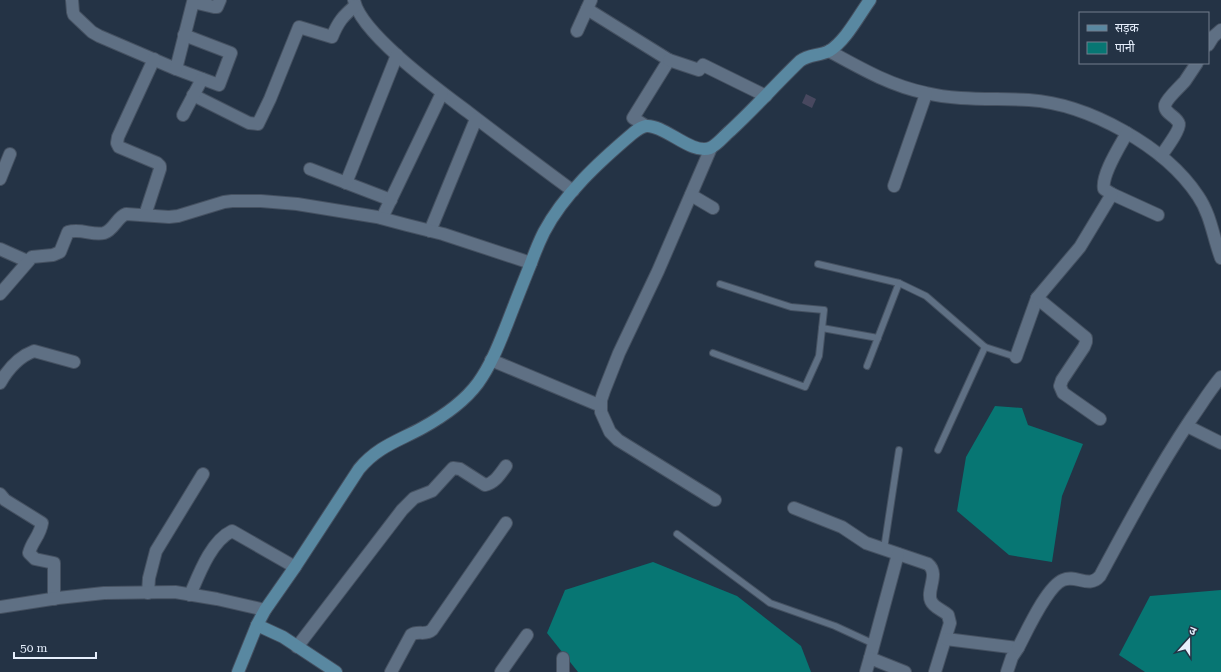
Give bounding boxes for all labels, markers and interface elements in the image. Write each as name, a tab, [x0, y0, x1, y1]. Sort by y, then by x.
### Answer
legend	[1079, 12, 1209, 64]
text: सड़क	[1115, 21, 1140, 35]
text: पानी	[1115, 40, 1136, 55]
north arrow	[1169, 620, 1209, 660]
text: उ	[1187, 624, 1198, 639]
scale bar	[14, 634, 96, 660]
text: 50 m	[20, 641, 47, 655]

